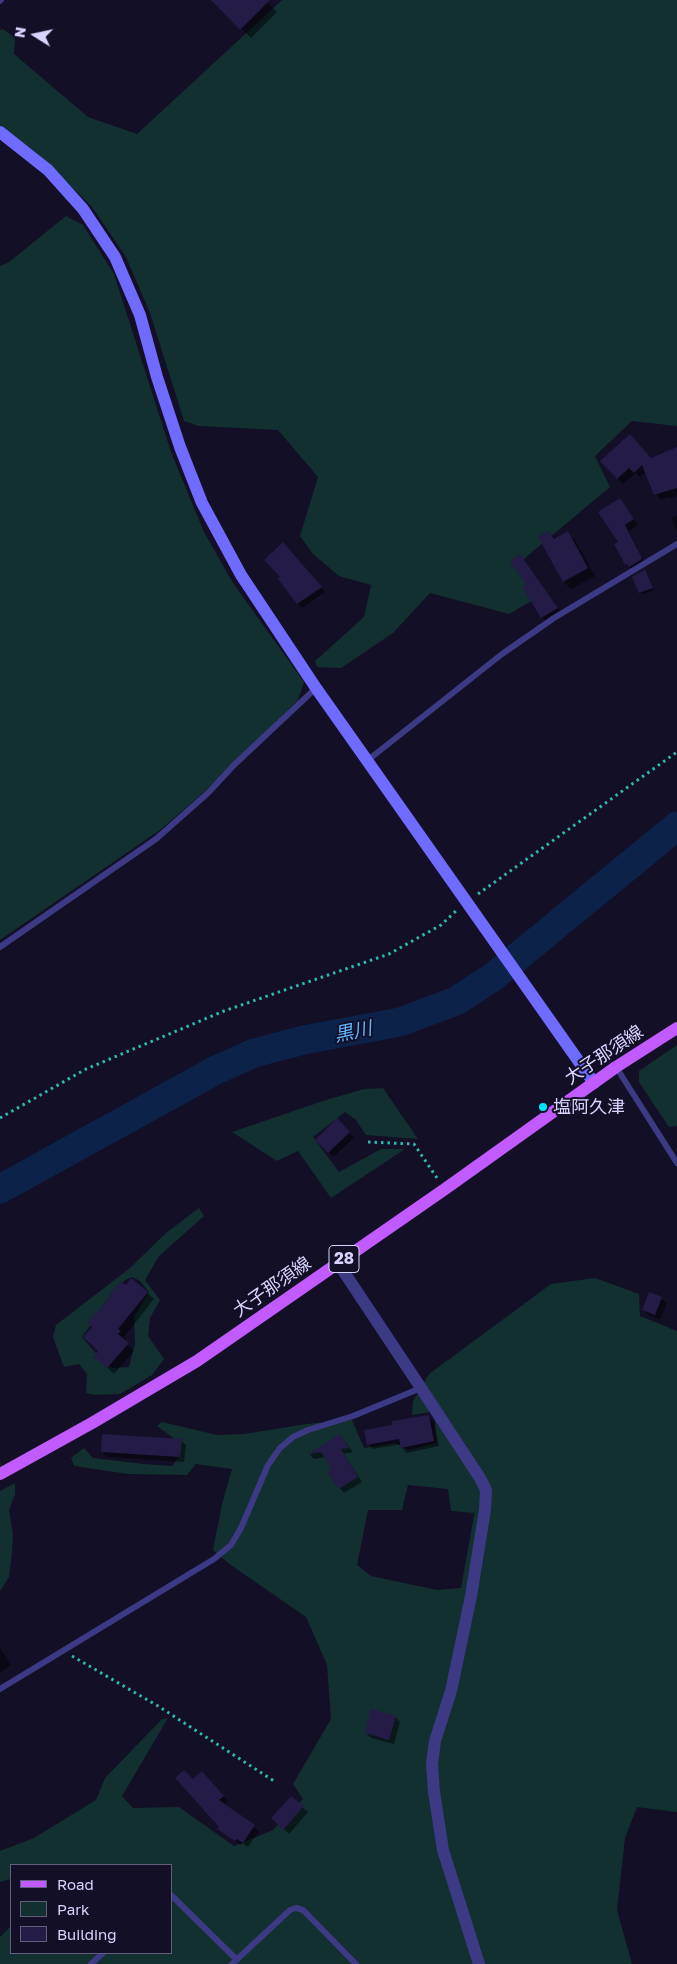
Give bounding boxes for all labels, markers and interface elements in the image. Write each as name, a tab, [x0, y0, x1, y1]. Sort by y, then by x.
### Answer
north arrow	[10, 10, 60, 60]
text: N	[10, 26, 29, 39]
water label: 黒川	[332, 1017, 374, 1047]
street label: 大子那須線	[561, 1021, 647, 1089]
place label: 塩阿久津	[553, 1096, 625, 1118]
marker: 塩阿久津	[537, 1101, 549, 1113]
road number: 28	[329, 1246, 359, 1272]
street label: 大子那須線	[229, 1252, 315, 1322]
legend	[10, 1864, 172, 1954]
text: Road	[57, 1875, 94, 1893]
text: Park	[57, 1900, 89, 1918]
text: Building	[57, 1925, 117, 1943]

